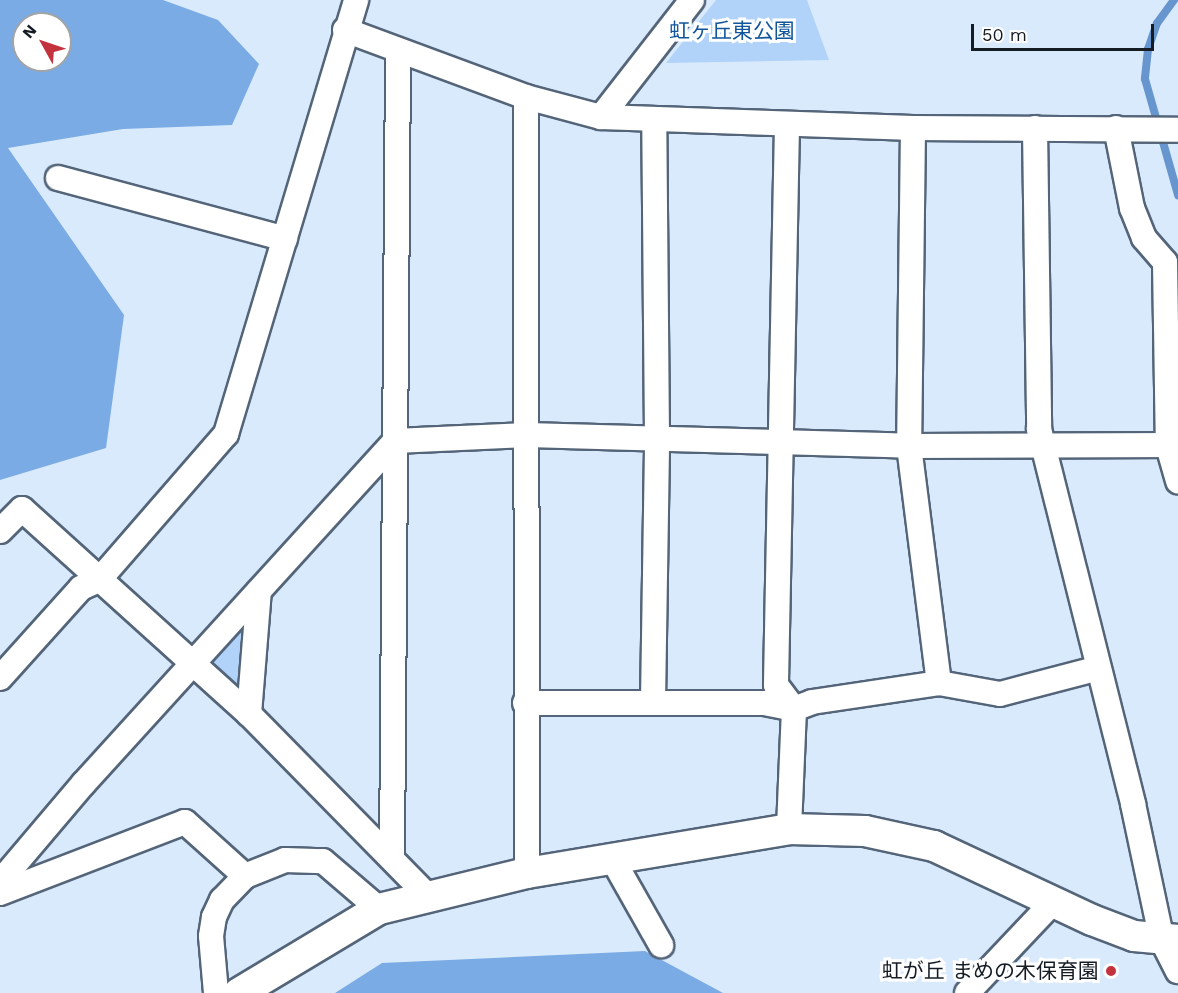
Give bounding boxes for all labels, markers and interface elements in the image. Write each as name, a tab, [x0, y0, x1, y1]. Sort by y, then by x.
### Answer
north arrow	[12, 12, 72, 72]
scale bar	[974, 12, 1157, 50]
park label: 虹ヶ丘東公園	[669, 18, 795, 44]
text: N	[18, 21, 40, 42]
text: 50 m	[982, 24, 1027, 45]
place label: 虹が丘 まめの木保育園	[882, 958, 1099, 984]
marker: 虹が丘 まめの木保育園	[1104, 964, 1118, 978]

